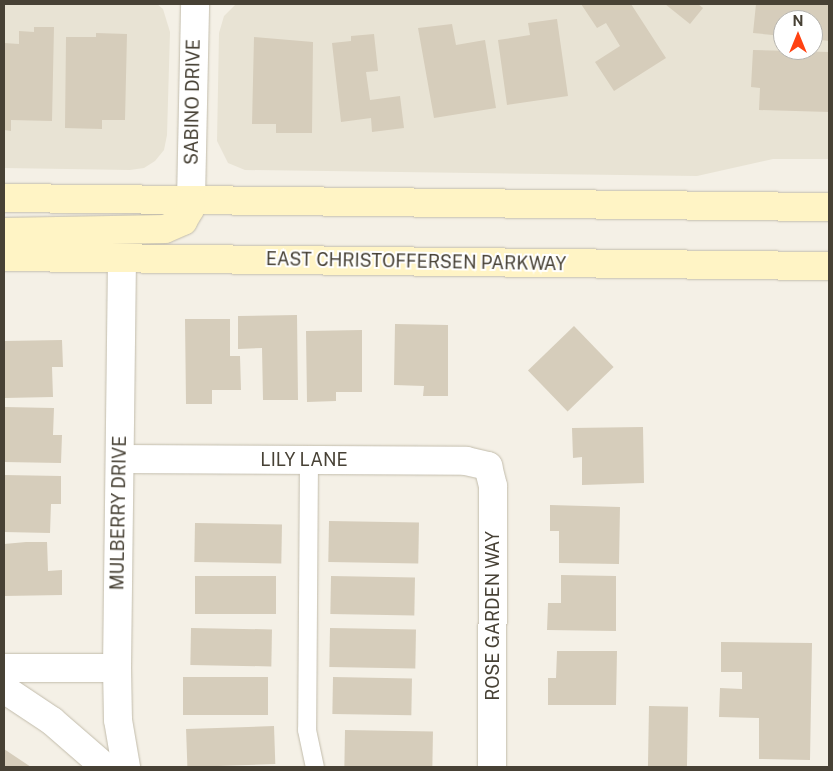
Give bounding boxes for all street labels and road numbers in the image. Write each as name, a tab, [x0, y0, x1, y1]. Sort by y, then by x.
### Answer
street label: SABINO DRIVE	[181, 39, 205, 165]
street label: EAST CHRISTOFFERSEN PARKWAY	[266, 249, 566, 275]
street label: MULBERRY DRIVE	[107, 435, 131, 591]
street label: LILY LANE	[260, 449, 348, 471]
street label: ROSE GARDEN WAY	[482, 531, 504, 701]

